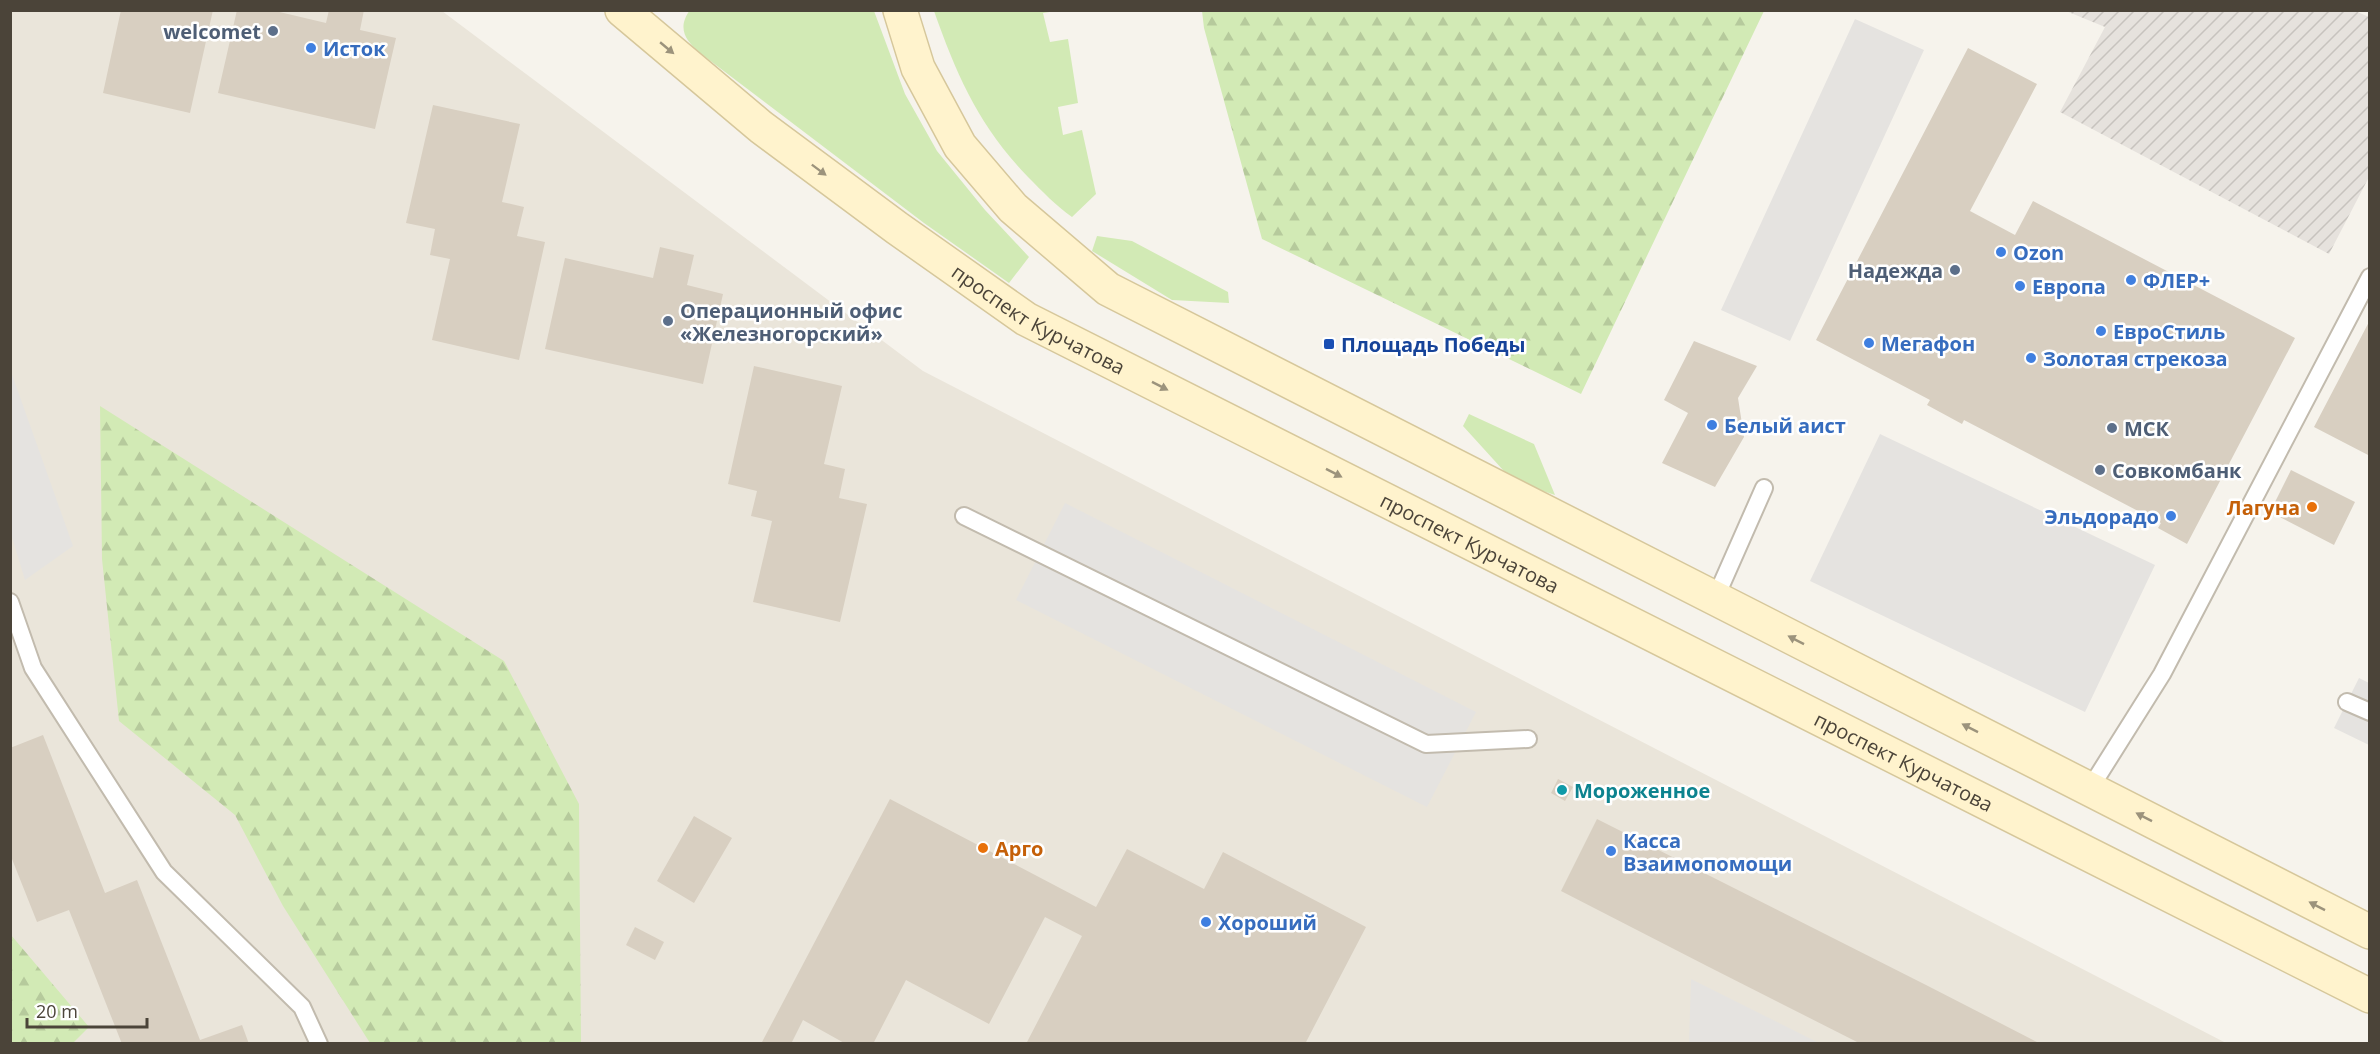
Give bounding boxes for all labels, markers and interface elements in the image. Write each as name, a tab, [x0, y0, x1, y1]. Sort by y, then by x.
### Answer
place label: welcomet	[163, 18, 261, 45]
marker: welcomet	[266, 24, 280, 38]
place label: Исток	[323, 35, 386, 62]
marker: Исток	[304, 41, 318, 55]
one-way arrow	[659, 41, 674, 54]
one-way arrow	[810, 164, 826, 176]
place label: Ozon	[2013, 239, 2064, 266]
marker: Ozon	[1994, 245, 2008, 259]
place label: Надежда	[1848, 257, 1943, 284]
street label: проспект Курчатова	[947, 258, 1130, 380]
marker: Надежда	[1948, 263, 1962, 277]
place label: ФЛЕР+	[2143, 267, 2210, 294]
place label: Европа	[2032, 273, 2106, 300]
marker: ФЛЕР+	[2124, 273, 2138, 287]
marker: Европа	[2013, 279, 2027, 293]
place label: Операционный офис «Железногорский»	[680, 297, 903, 347]
marker: Операционный офис «Железногорский»	[661, 314, 675, 328]
place label: ЕвроСтиль	[2113, 318, 2225, 345]
marker: ЕвроСтиль	[2094, 324, 2108, 338]
place label: Мегафон	[1881, 330, 1975, 357]
place label: Площадь Победы	[1341, 331, 1526, 358]
marker: Мегафон	[1862, 336, 1876, 350]
marker: Площадь Победы	[1322, 337, 1336, 351]
place label: Золотая стрекоза	[2043, 345, 2228, 372]
marker: Золотая стрекоза	[2024, 351, 2038, 365]
one-way arrow	[1151, 381, 1168, 391]
place label: Белый аист	[1724, 412, 1846, 439]
place label: МСК	[2124, 415, 2170, 442]
marker: Белый аист	[1705, 418, 1719, 432]
marker: МСК	[2105, 421, 2119, 435]
place label: Совкомбанк	[2112, 457, 2242, 484]
marker: Совкомбанк	[2093, 463, 2107, 477]
one-way arrow	[1326, 469, 1343, 478]
street label: проспект Курчатова	[1376, 486, 1564, 599]
place label: Лагуна	[2227, 494, 2300, 521]
marker: Лагуна	[2305, 500, 2319, 514]
place label: Эльдорадо	[2044, 503, 2159, 530]
marker: Эльдорадо	[2164, 509, 2178, 523]
one-way arrow	[1788, 635, 1805, 645]
street label: проспект Курчатова	[1810, 705, 1998, 818]
one-way arrow	[1961, 724, 1979, 734]
place label: Мороженное	[1574, 777, 1710, 804]
marker: Мороженное	[1555, 783, 1569, 797]
one-way arrow	[2135, 812, 2152, 822]
place label: Касса Взаимопомощи	[1623, 827, 1792, 877]
place label: Арго	[995, 835, 1043, 862]
marker: Арго	[976, 841, 990, 855]
marker: Касса Взаимопомощи	[1604, 844, 1618, 858]
one-way arrow	[2309, 901, 2326, 910]
place label: Хороший	[1218, 909, 1317, 936]
marker: Хороший	[1199, 915, 1213, 929]
scale bar	[27, 991, 147, 1029]
text: 20 m	[36, 999, 78, 1023]

